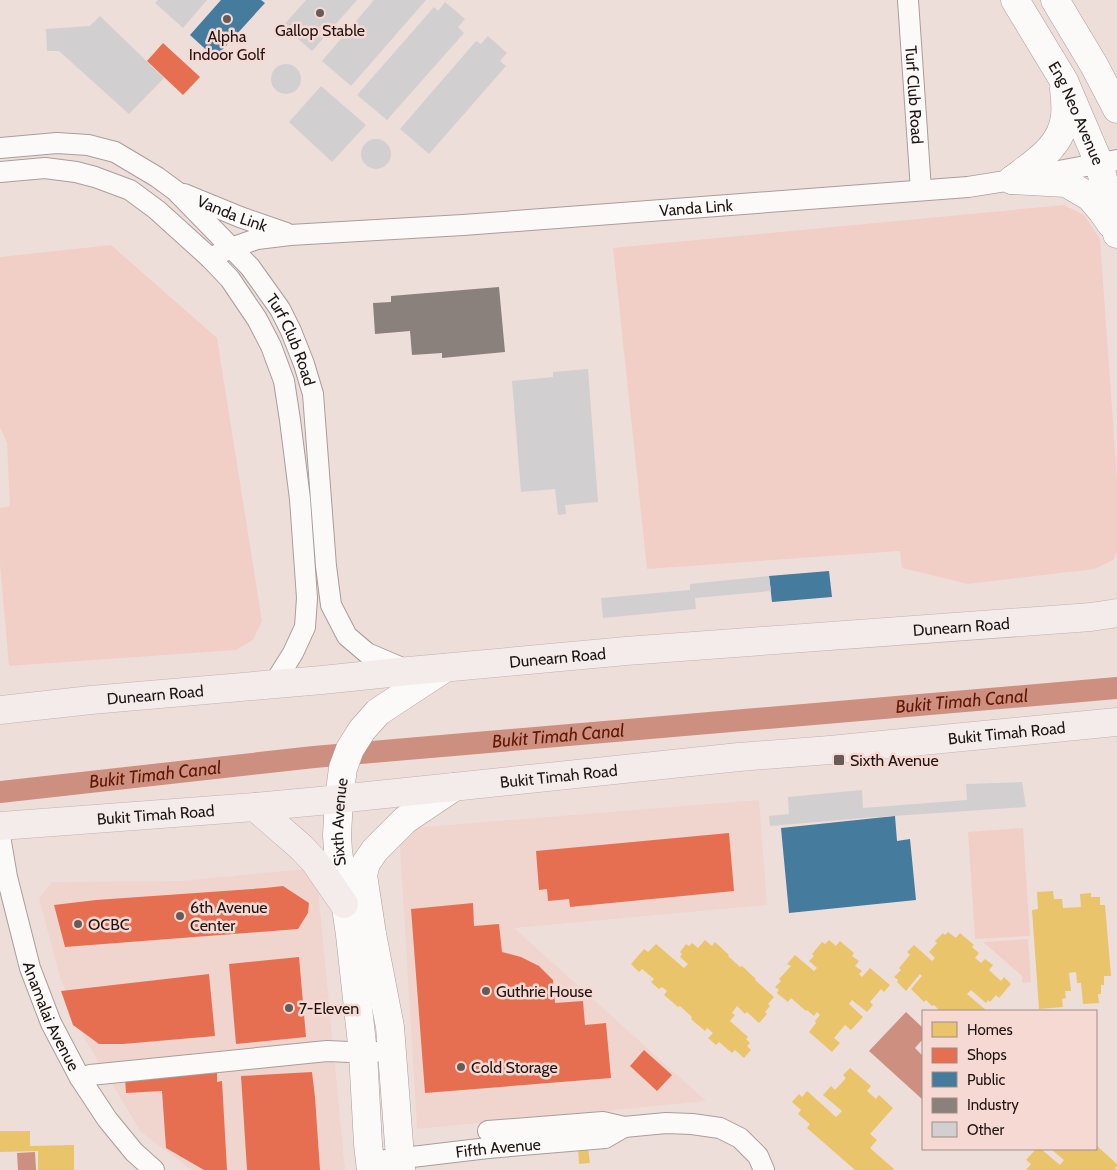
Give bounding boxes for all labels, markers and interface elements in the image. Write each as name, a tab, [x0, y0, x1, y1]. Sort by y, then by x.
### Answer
marker: Gallop Stable	[314, 7, 326, 19]
marker: Alpha Indoor Golf	[221, 13, 233, 25]
place label: Gallop Stable	[275, 21, 365, 40]
place label: Alpha Indoor Golf	[189, 27, 266, 64]
street label: Turf Club Road	[901, 45, 927, 145]
street label: Eng Neo Avenue	[1044, 58, 1108, 168]
street label: Vanda Link	[194, 191, 270, 236]
street label: Vanda Link	[659, 196, 734, 220]
street label: Turf Club Road	[262, 290, 319, 388]
street label: Dunearn Road	[912, 614, 1010, 640]
street label: Dunearn Road	[508, 644, 607, 672]
street label: Dunearn Road	[106, 681, 204, 709]
water label: Bukit Timah Canal	[895, 685, 1030, 718]
street label: Bukit Timah Road	[947, 718, 1066, 748]
water label: Bukit Timah Canal	[491, 719, 626, 753]
place label: Sixth Avenue	[850, 751, 939, 770]
marker: Sixth Avenue	[832, 753, 846, 767]
water label: Bukit Timah Canal	[88, 756, 223, 793]
street label: Bukit Timah Road	[499, 761, 618, 792]
street label: Sixth Avenue	[328, 777, 352, 867]
street label: Bukit Timah Road	[96, 801, 215, 829]
place label: 6th Avenue Center	[190, 898, 268, 935]
marker: 6th Avenue Center	[174, 910, 186, 922]
place label: OCBC	[88, 915, 130, 934]
marker: OCBC	[72, 918, 84, 930]
street label: Anamalai Avenue	[19, 960, 83, 1074]
place label: Guthrie House	[496, 982, 592, 1001]
marker: Guthrie House	[480, 985, 492, 997]
place label: 7-Eleven	[299, 999, 359, 1018]
marker: 7-Eleven	[283, 1002, 295, 1014]
legend	[922, 1010, 1097, 1150]
text: Homes	[967, 1021, 1013, 1039]
text: Shops	[967, 1046, 1007, 1064]
place label: Cold Storage	[471, 1058, 558, 1077]
marker: Cold Storage	[455, 1061, 467, 1073]
text: Public	[967, 1071, 1005, 1089]
text: Industry	[967, 1096, 1019, 1114]
text: Other	[967, 1121, 1004, 1139]
street label: Fifth Avenue	[455, 1135, 542, 1162]

